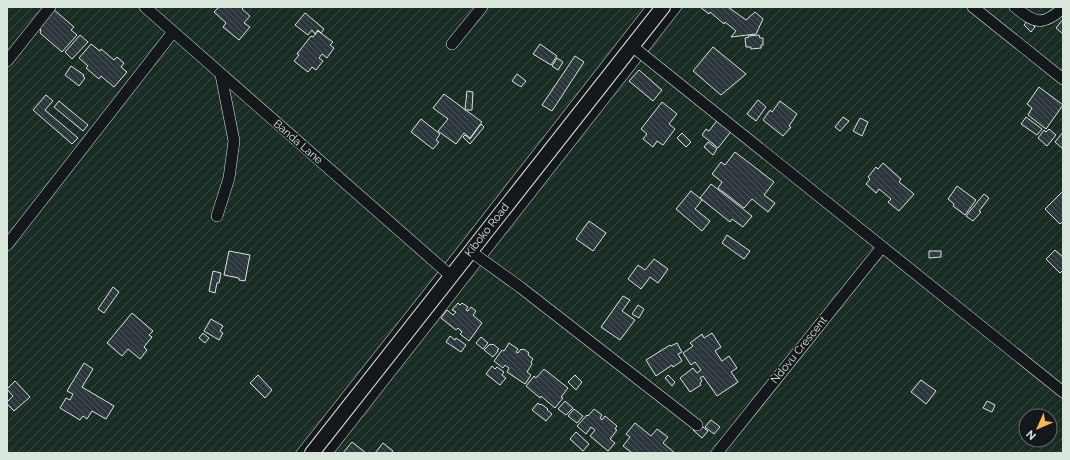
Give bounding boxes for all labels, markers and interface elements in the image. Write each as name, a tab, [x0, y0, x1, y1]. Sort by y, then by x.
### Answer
street label: Banda Lane	[271, 117, 326, 167]
street label: Kiboko Road	[462, 201, 512, 259]
street label: Ndovu Crescent	[768, 314, 830, 386]
north arrow	[1018, 408, 1058, 448]
text: N	[1024, 427, 1039, 442]

